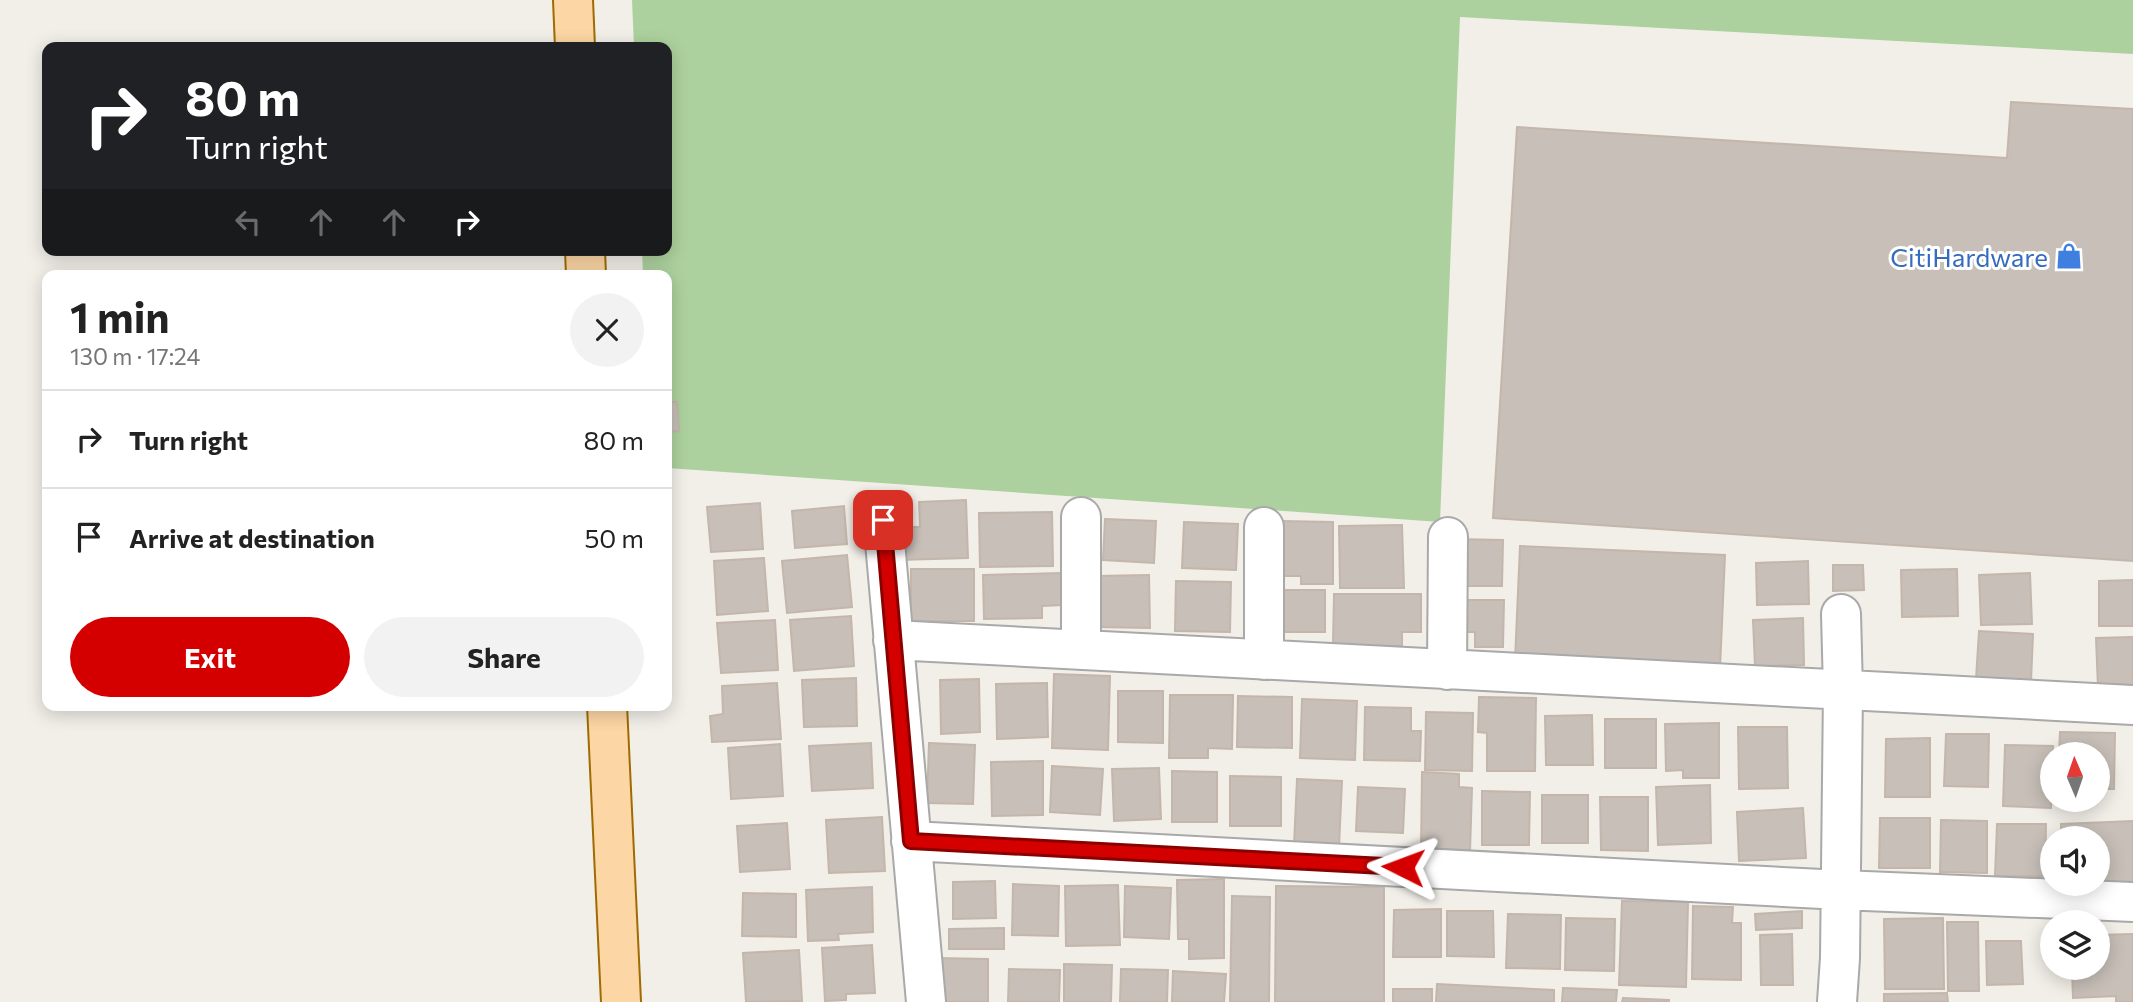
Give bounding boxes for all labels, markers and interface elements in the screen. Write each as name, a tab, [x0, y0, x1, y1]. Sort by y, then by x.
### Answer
text: 80 m	[185, 66, 300, 126]
icon: right	[70, 70, 161, 161]
text: Turn right	[185, 126, 328, 166]
icon: left	[229, 203, 267, 241]
icon: ahead	[302, 203, 340, 241]
icon: ahead	[375, 203, 413, 241]
icon: right	[448, 203, 486, 241]
place label: CitiHardware	[1890, 241, 2048, 272]
shop icon: CitiHardware	[2054, 241, 2084, 271]
text: 1 min	[70, 290, 170, 342]
button: close	[570, 293, 644, 367]
text: 130 m · 17:24	[70, 342, 200, 370]
icon: right	[70, 420, 108, 458]
text: Turn right	[129, 424, 248, 455]
text: 80 m	[584, 424, 644, 455]
pin	[853, 490, 913, 550]
icon: arrive	[864, 501, 902, 539]
icon: arrive	[70, 518, 108, 556]
text: Arrive at destination	[129, 522, 375, 553]
text: 50 m	[584, 522, 644, 553]
button: Exit	[70, 617, 350, 697]
button: Share	[364, 617, 644, 697]
north arrow	[2040, 742, 2110, 812]
map controls	[2040, 742, 2110, 980]
button: sound	[2040, 826, 2110, 896]
position arrow	[1366, 830, 1440, 904]
button: layers	[2040, 910, 2110, 980]

